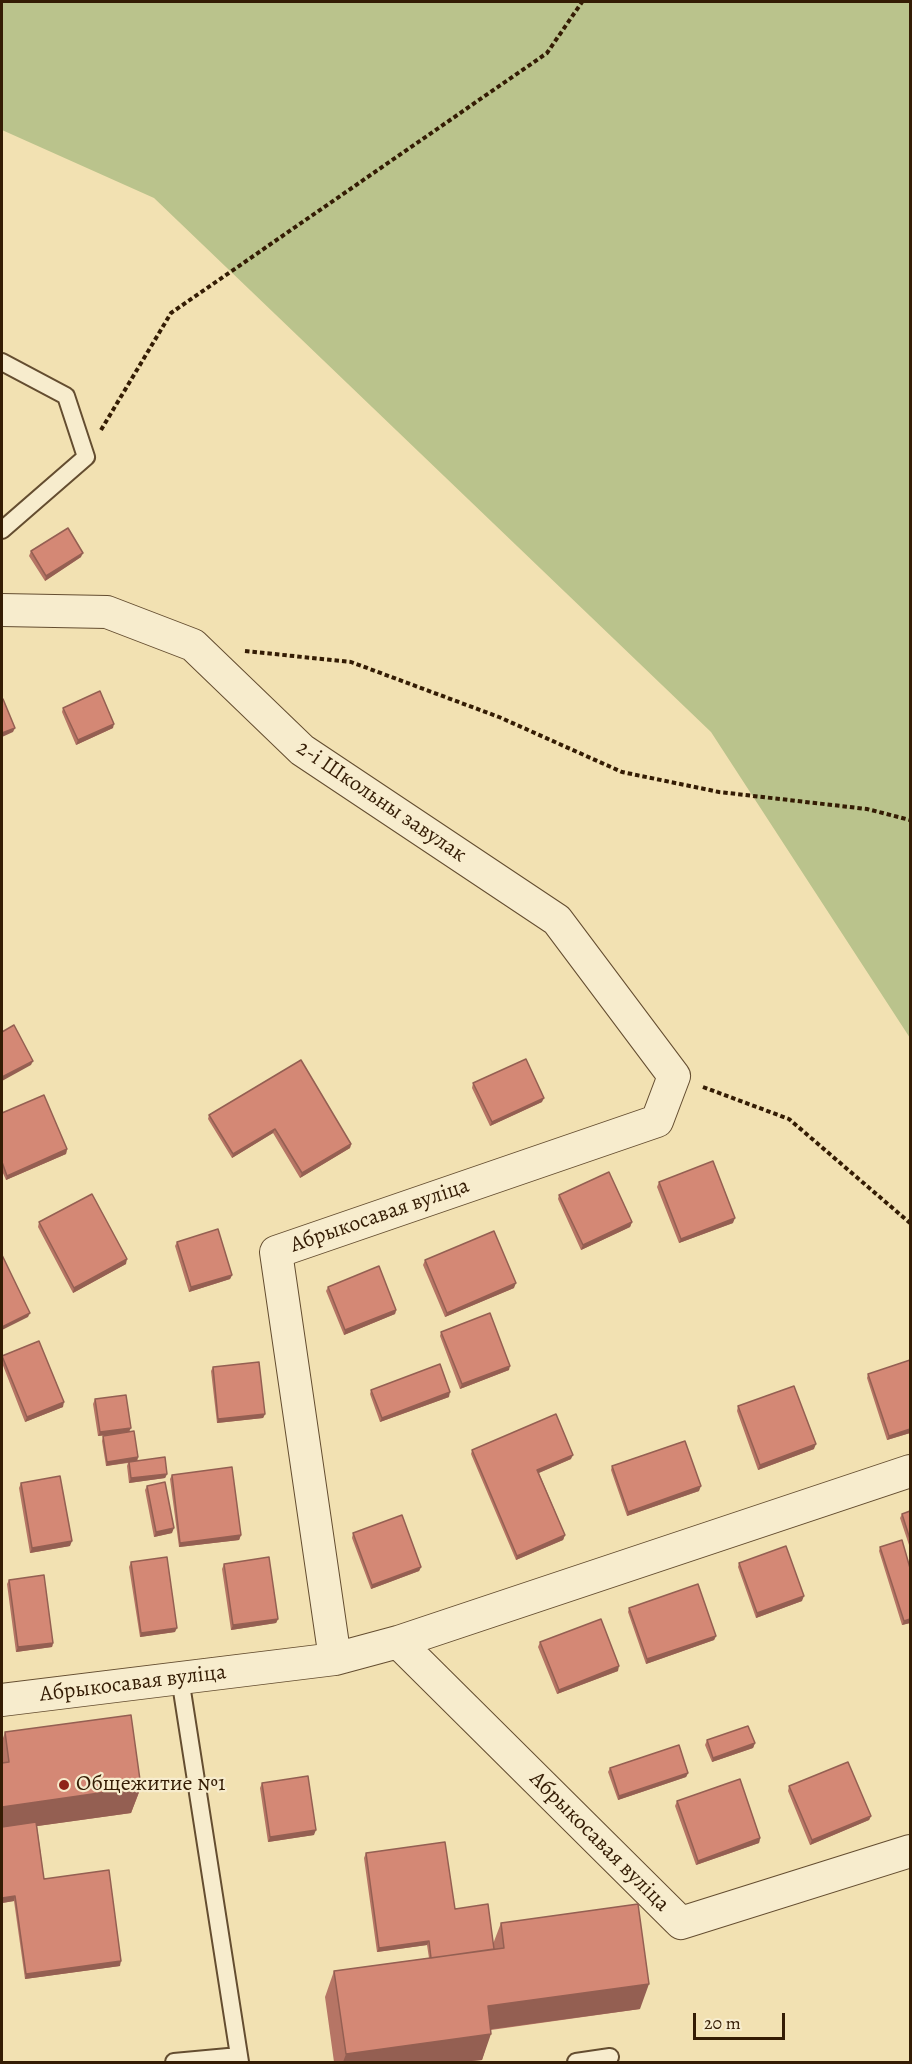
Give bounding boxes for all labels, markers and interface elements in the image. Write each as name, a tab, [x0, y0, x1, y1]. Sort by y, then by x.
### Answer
street label: 2-і Школьны завулак	[291, 735, 471, 869]
street label: Абрыкосавая вуліца	[287, 1173, 473, 1259]
street label: Абрыкосавая вуліца	[38, 1659, 228, 1709]
street label: Абрыкосавая вуліца	[523, 1766, 675, 1918]
place label: Общежитие №1	[76, 1772, 225, 1798]
marker: Общежитие №1	[57, 1778, 71, 1792]
scale bar	[696, 2001, 788, 2039]
text: 20 m	[704, 2011, 741, 2035]

